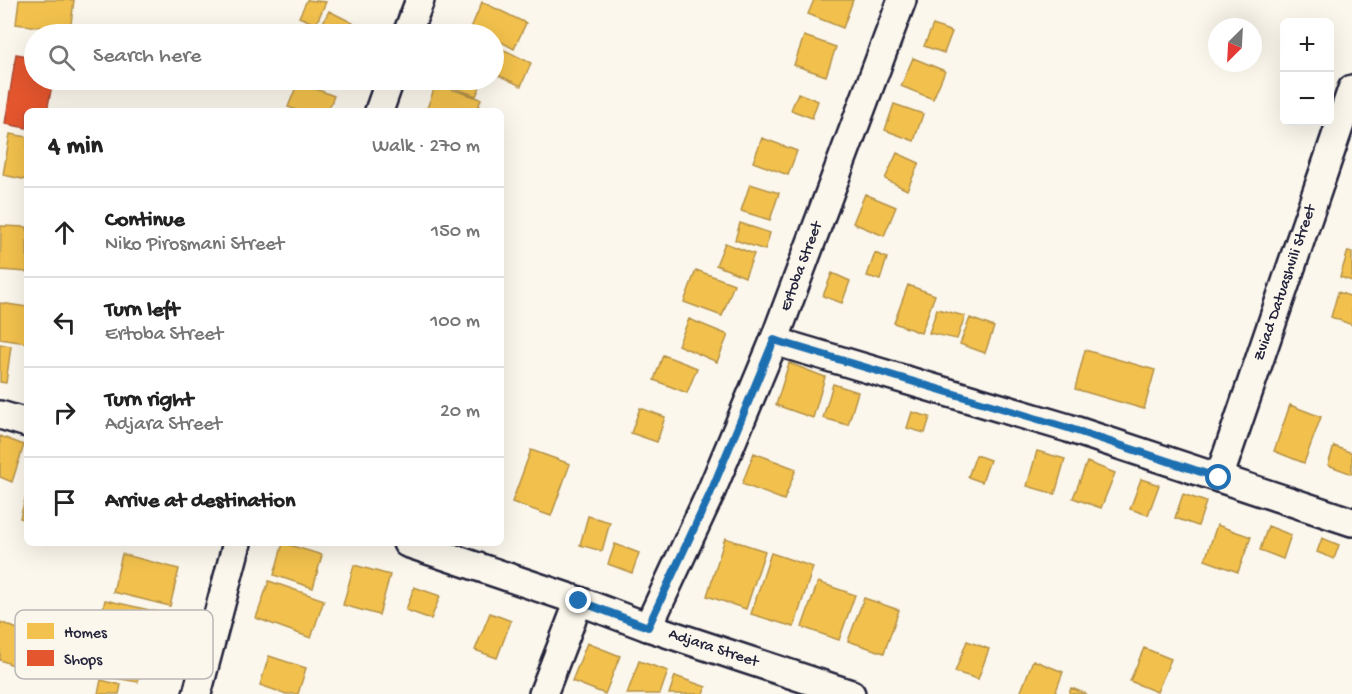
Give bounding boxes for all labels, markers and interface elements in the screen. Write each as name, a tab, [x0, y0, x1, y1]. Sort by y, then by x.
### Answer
north arrow	[1208, 18, 1262, 72]
map controls	[1280, 18, 1334, 126]
button: +	[1280, 18, 1334, 72]
search box	[24, 24, 504, 90]
icon: search	[45, 41, 78, 74]
text: Search here	[93, 44, 201, 70]
button: −	[1280, 72, 1334, 126]
text: 4 min	[48, 132, 103, 163]
text: Walk · 270 m	[372, 136, 480, 159]
street label: Zviad Datuashvili Street	[1250, 201, 1322, 364]
text: Continue	[105, 208, 185, 234]
icon: ahead	[48, 216, 81, 249]
street label: Ertoba Street	[776, 218, 828, 314]
text: 150 m	[431, 221, 480, 244]
text: Niko Pirosmani Street	[105, 234, 284, 257]
text: Turn left	[105, 298, 179, 324]
icon: left	[48, 306, 81, 339]
text: 100 m	[430, 311, 480, 334]
text: Ertoba Street	[105, 324, 223, 347]
text: Turn right	[105, 388, 193, 414]
icon: right	[48, 396, 81, 429]
text: 20 m	[440, 401, 480, 424]
text: Adjara Street	[105, 414, 222, 437]
route start	[1205, 464, 1231, 490]
icon: arrive	[48, 486, 81, 519]
text: Arrive at destination	[105, 489, 295, 515]
route end	[565, 587, 591, 613]
legend	[15, 610, 213, 679]
text: Homes	[64, 625, 108, 644]
street label: Adjara Street	[666, 625, 762, 673]
text: Shops	[64, 652, 103, 671]

